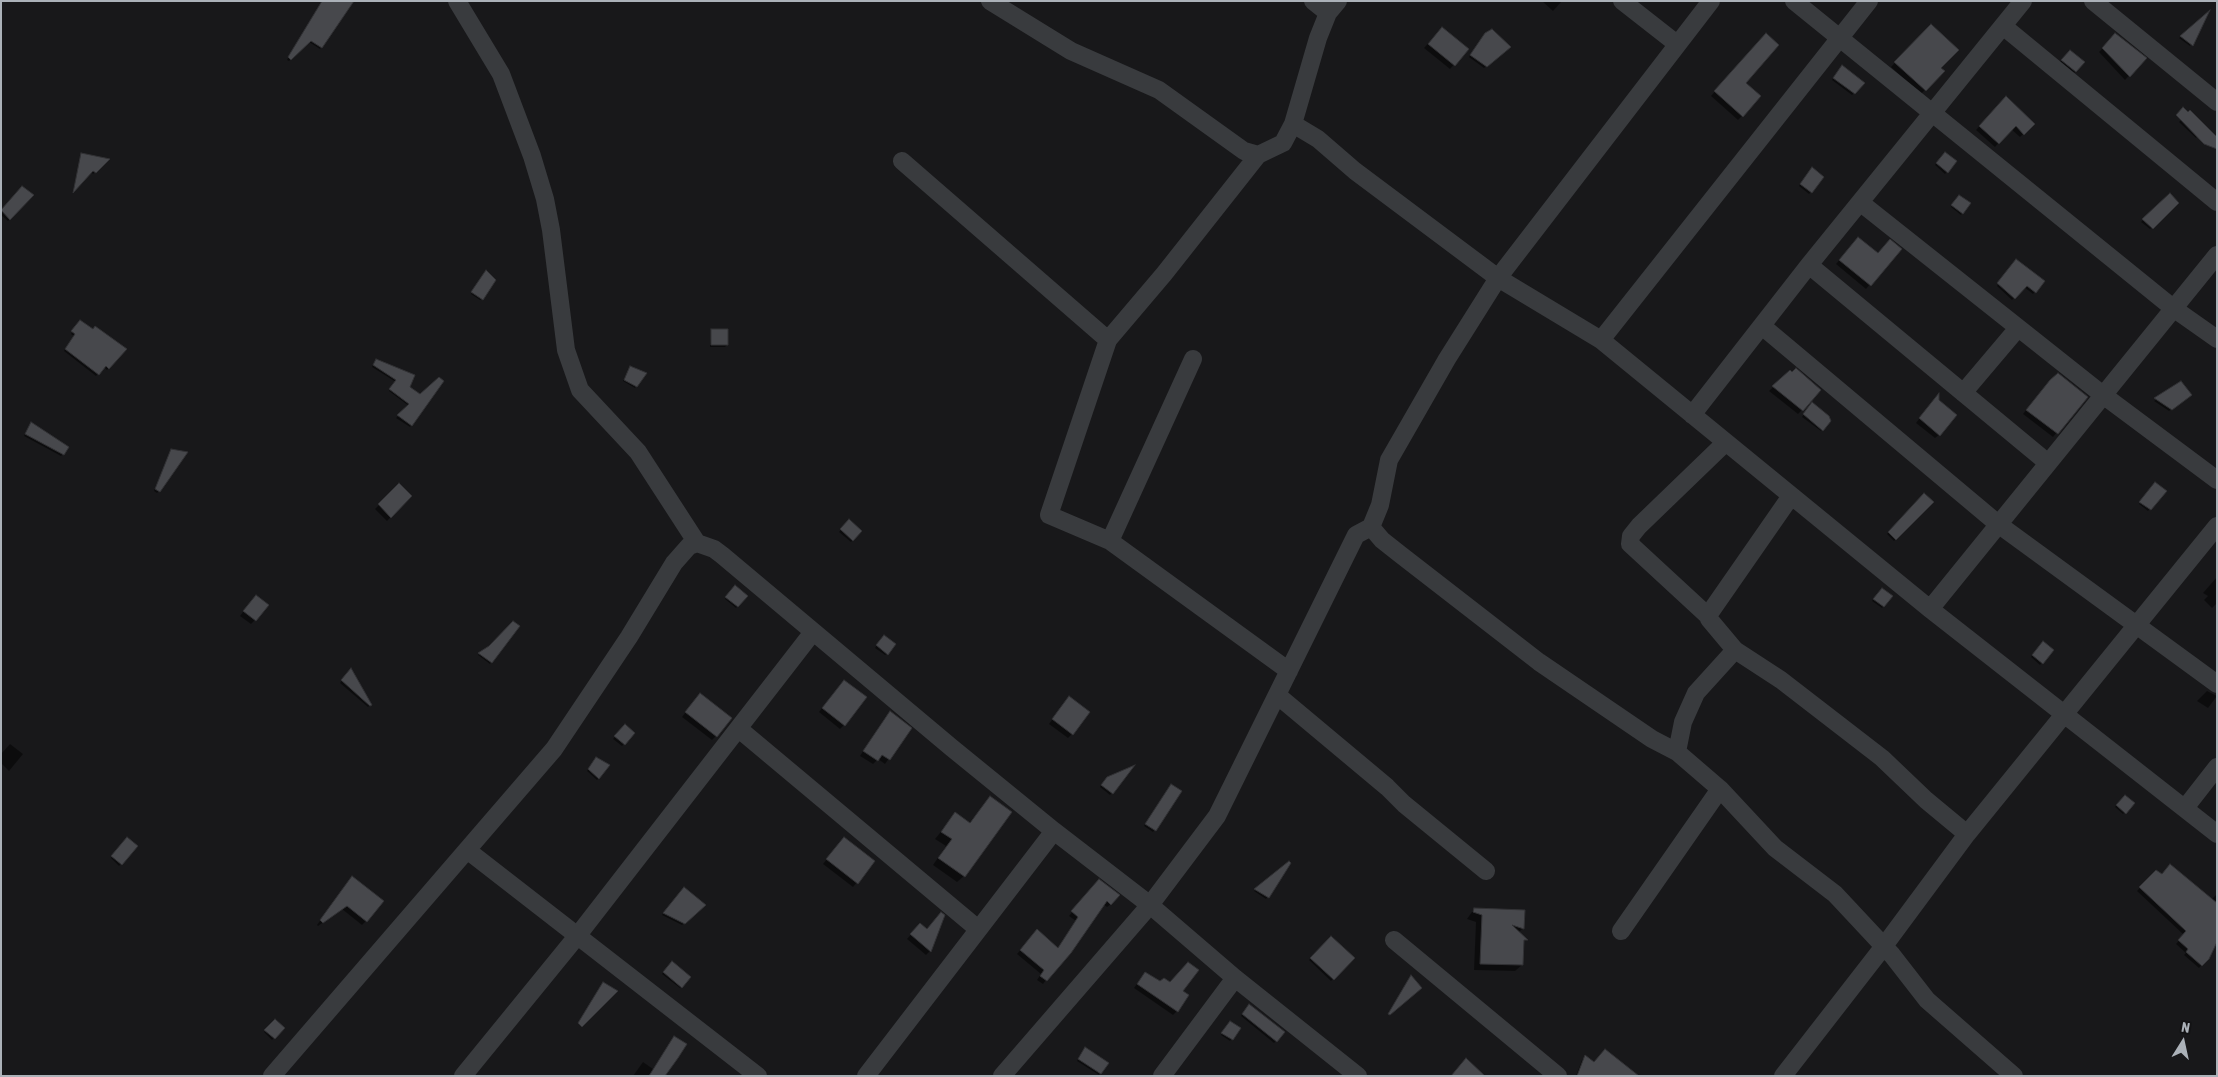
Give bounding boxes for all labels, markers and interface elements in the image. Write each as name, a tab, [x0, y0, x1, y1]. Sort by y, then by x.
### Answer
north arrow	[2158, 1017, 2208, 1067]
text: N	[2180, 1019, 2191, 1036]

